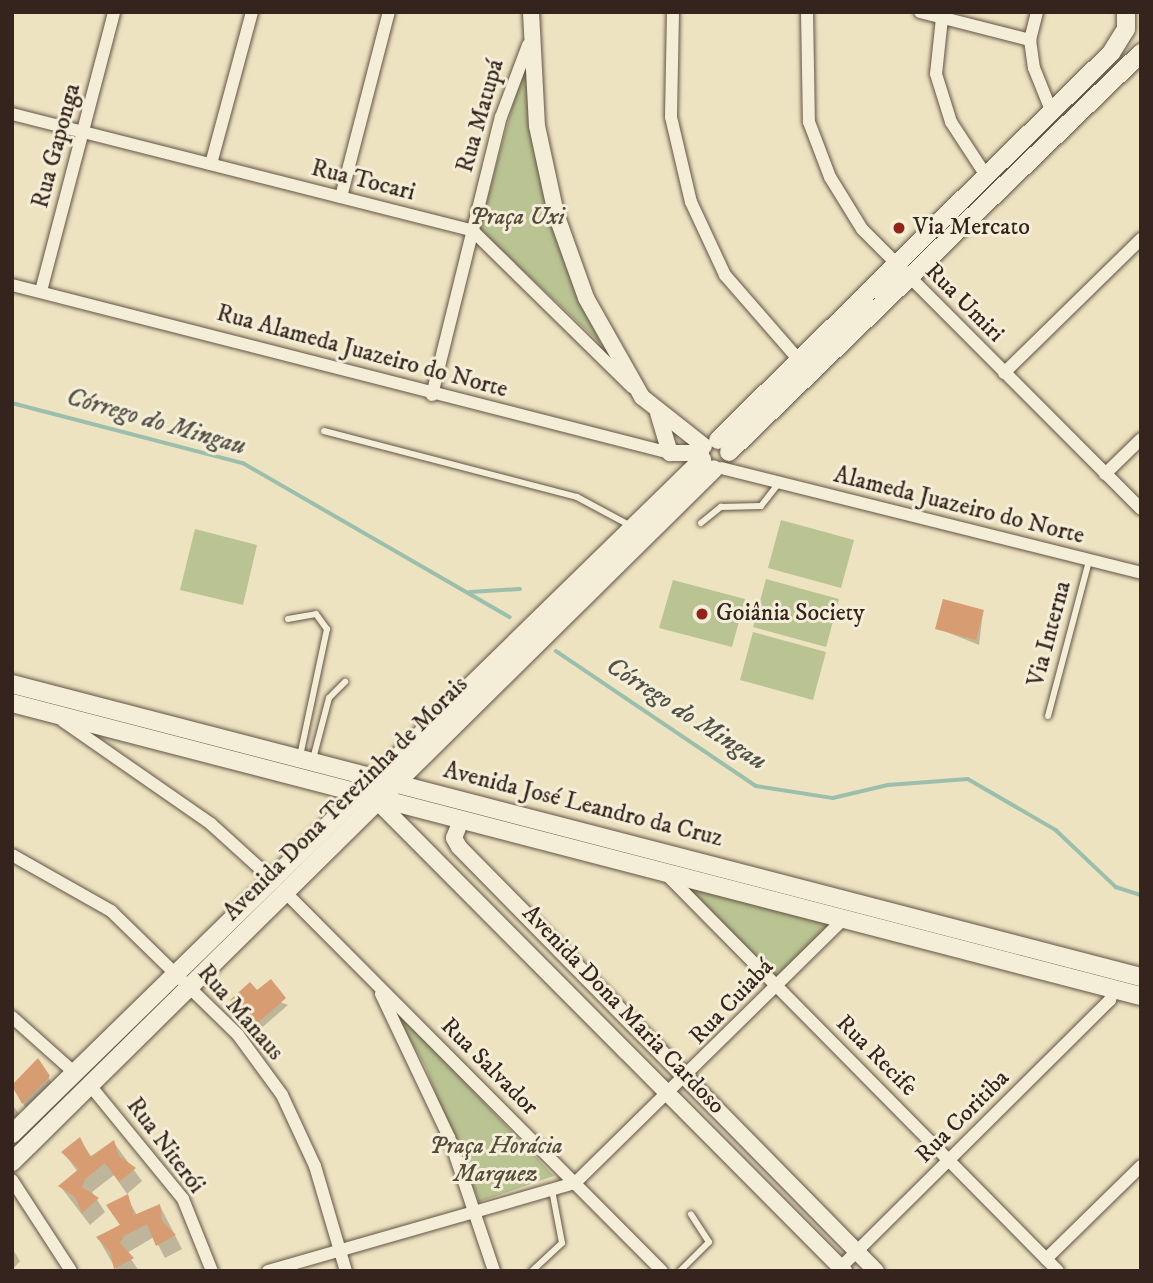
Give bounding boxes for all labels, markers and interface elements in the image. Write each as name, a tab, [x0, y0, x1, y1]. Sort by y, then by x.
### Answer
street label: Rua Matupá	[451, 56, 511, 176]
street label: Rua Gaponga	[27, 80, 87, 212]
street label: Rua Tocari	[308, 154, 418, 208]
park label: Praça Uxi	[470, 204, 564, 232]
place label: Via Mercato	[913, 214, 1030, 242]
marker: Via Mercato	[891, 220, 907, 236]
street label: Rua Umiri	[918, 257, 1010, 349]
street label: Rua Alameda Juazeiro do Norte	[213, 299, 511, 405]
water label: Córrego do Mingau	[63, 381, 249, 463]
street label: Alameda Juazeiro do Norte	[831, 461, 1087, 551]
street label: Via Interna	[1022, 578, 1078, 690]
place label: Goiânia Society	[716, 600, 865, 628]
marker: Goiânia Society	[694, 606, 710, 622]
water label: Córrego do Mingau	[600, 650, 772, 778]
street label: Avenida Dona Terezinha de Morais	[218, 671, 474, 927]
street label: Avenida José Leandro da Cruz	[440, 756, 726, 854]
street label: Avenida Dona Maria Cardoso	[516, 899, 730, 1121]
street label: Rua Cuiabá	[684, 953, 780, 1051]
street label: Rua Manaus	[191, 959, 289, 1067]
street label: Rua Recife	[830, 1010, 922, 1102]
street label: Rua Salvador	[434, 1012, 544, 1122]
street label: Rua Coritiba	[910, 1064, 1016, 1170]
street label: Rua Niterói	[120, 1092, 210, 1200]
park label: Praça Horácia Marquez	[429, 1133, 563, 1189]

